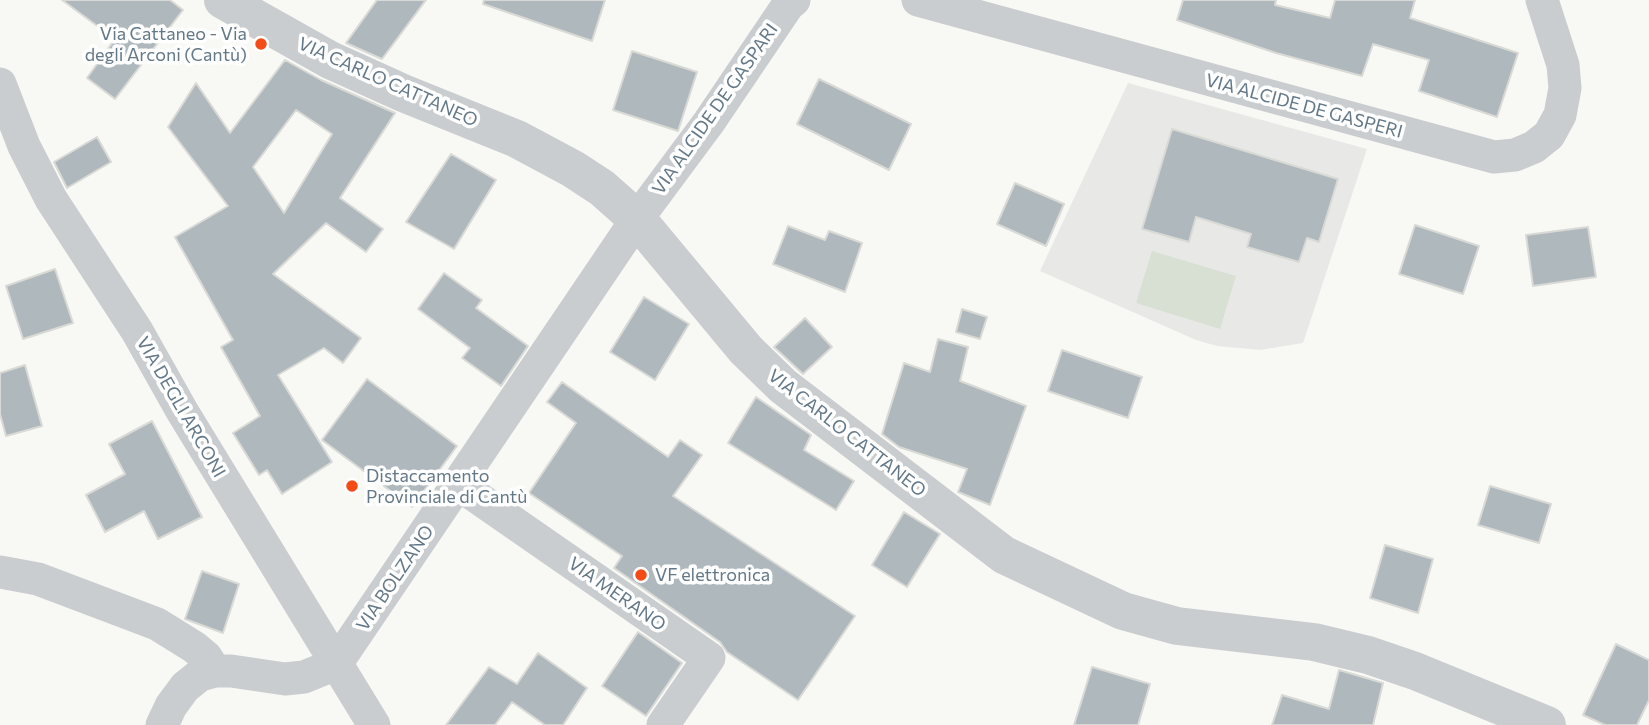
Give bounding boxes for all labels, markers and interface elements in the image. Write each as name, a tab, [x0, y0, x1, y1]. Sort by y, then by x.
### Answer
street label: VIA ALCIDE DE GASPARI	[648, 19, 782, 199]
place label: Via Cattaneo - Via degli Arconi (Cantù)	[85, 23, 247, 66]
street label: VIA CARLO CATTANEO	[295, 33, 481, 131]
marker: Via Cattaneo - Via degli Arconi (Cantù)	[253, 36, 269, 52]
street label: VIA ALCIDE DE GASPERI	[1203, 69, 1405, 143]
street label: VIA DEGLI ARCONI	[132, 333, 230, 481]
street label: VIA CARLO CATTANEO	[764, 365, 930, 501]
place label: Distaccamento Provinciale di Cantù	[366, 465, 527, 508]
marker: Distaccamento Provinciale di Cantù	[344, 478, 360, 494]
street label: VIA BOLZANO	[352, 521, 438, 635]
street label: VIA MERANO	[564, 552, 670, 636]
place label: VF elettronica	[655, 564, 770, 586]
marker: VF elettronica	[633, 567, 649, 583]

